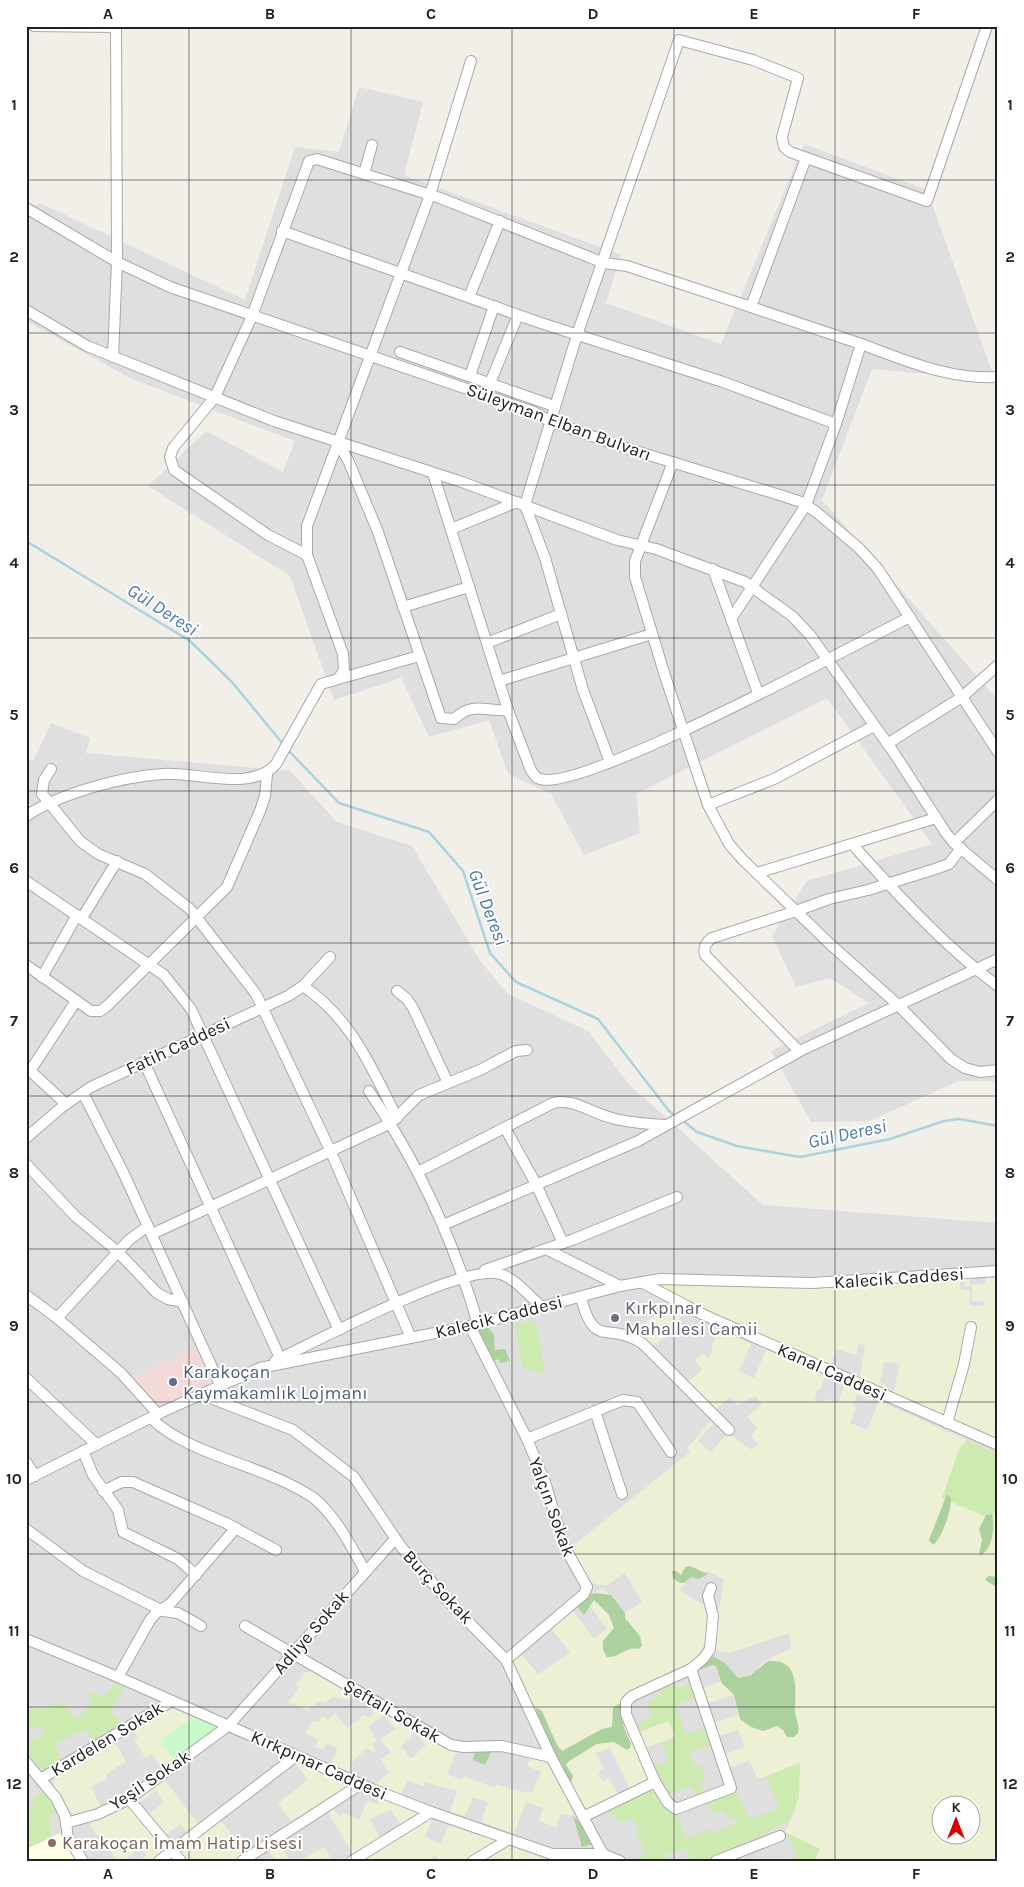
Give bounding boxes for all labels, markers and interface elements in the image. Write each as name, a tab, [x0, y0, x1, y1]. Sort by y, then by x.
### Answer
text: A	[103, 4, 113, 23]
text: B	[265, 4, 275, 23]
text: C	[426, 4, 436, 23]
text: D	[588, 4, 599, 23]
text: E	[749, 4, 759, 23]
text: F	[912, 4, 921, 23]
text: 1	[11, 95, 17, 114]
text: 1	[1007, 95, 1013, 114]
text: 2	[9, 247, 19, 266]
text: 2	[1005, 247, 1015, 266]
street label: Süleyman Elban Bulvarı	[464, 378, 654, 466]
text: 3	[9, 400, 19, 419]
text: 3	[1005, 400, 1015, 419]
text: 4	[9, 553, 19, 572]
text: 4	[1005, 553, 1015, 572]
water label: Gül Deresi	[123, 579, 202, 641]
text: 5	[9, 705, 19, 724]
text: 5	[1005, 705, 1015, 724]
text: 6	[9, 858, 19, 877]
text: 6	[1005, 858, 1015, 877]
water label: Gül Deresi	[464, 866, 513, 949]
text: 7	[10, 1011, 18, 1030]
text: 7	[1006, 1011, 1014, 1030]
street label: Fatih Caddesi	[122, 1012, 234, 1080]
water label: Gül Deresi	[806, 1115, 888, 1153]
text: 8	[9, 1163, 19, 1182]
text: 8	[1005, 1163, 1015, 1182]
street label: Kalecik Caddesi	[833, 1262, 965, 1294]
street label: Kalecik Caddesi	[433, 1291, 565, 1343]
place label: Kırkpınar Mahallesi Camii	[625, 1297, 758, 1340]
marker: Kırkpınar Mahallesi Camii	[609, 1312, 621, 1324]
text: 9	[9, 1316, 19, 1335]
text: 9	[1005, 1316, 1015, 1335]
street label: Kanal Caddesi	[774, 1338, 890, 1406]
place label: Karakoçan Kaymakamlık Lojmanı	[183, 1361, 368, 1404]
marker: Karakoçan Kaymakamlık Lojmanı	[167, 1376, 179, 1388]
street label: Yalçın Sokak	[524, 1454, 580, 1560]
text: 10	[6, 1469, 22, 1488]
text: 10	[1002, 1469, 1018, 1488]
street label: Burç Sokak	[398, 1545, 478, 1629]
street label: Adliye Sokak	[269, 1585, 353, 1679]
text: 11	[8, 1621, 20, 1640]
text: 11	[1004, 1621, 1016, 1640]
street label: Şeftali Sokak	[339, 1674, 445, 1748]
street label: Kardelen Sokak	[47, 1697, 167, 1781]
street label: Kırkpınar Caddesi	[248, 1725, 390, 1805]
street label: Yeşil Sokak	[105, 1745, 195, 1815]
text: 12	[6, 1774, 22, 1793]
text: 12	[1002, 1774, 1018, 1793]
north arrow	[932, 1794, 982, 1844]
text: K	[951, 1799, 961, 1816]
place label: Karakoçan İmam Hatip Lisesi	[62, 1832, 303, 1854]
marker: Karakoçan İmam Hatip Lisesi	[46, 1837, 58, 1849]
text: A	[103, 1864, 113, 1883]
text: B	[265, 1864, 275, 1883]
text: C	[426, 1864, 436, 1883]
text: D	[588, 1864, 599, 1883]
text: E	[749, 1864, 759, 1883]
text: F	[912, 1864, 921, 1883]

